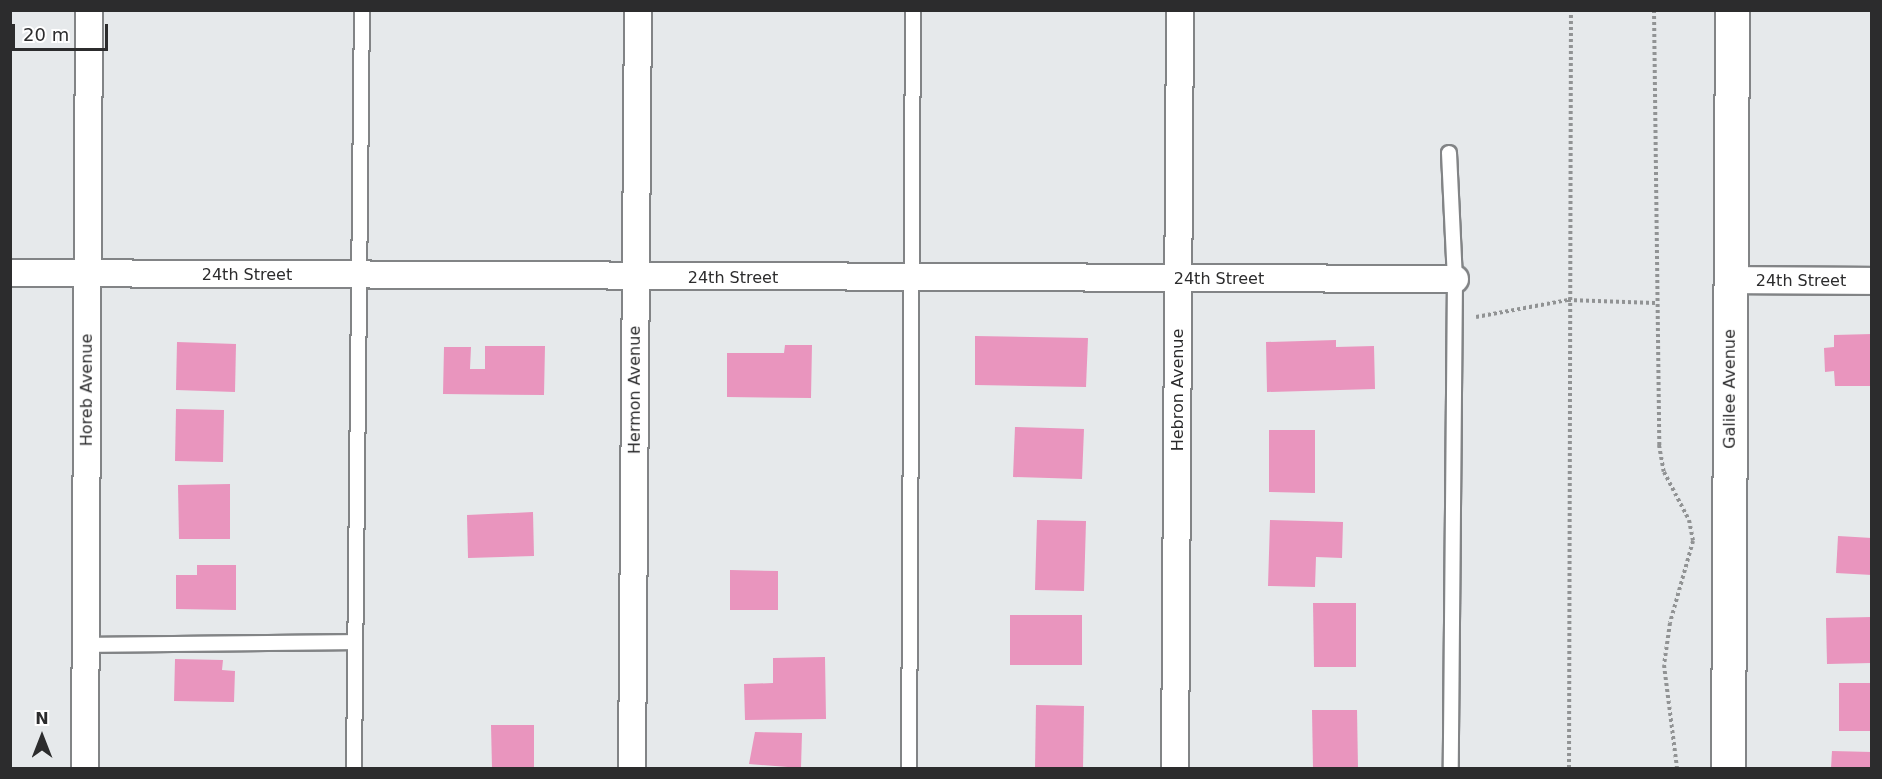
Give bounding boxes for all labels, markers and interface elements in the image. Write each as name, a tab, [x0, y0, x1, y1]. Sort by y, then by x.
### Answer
scale bar	[15, 12, 111, 50]
text: 20 m	[23, 24, 69, 45]
street label: 24th Street	[202, 265, 292, 285]
street label: 24th Street	[688, 268, 778, 288]
street label: 24th Street	[1174, 269, 1264, 289]
street label: 24th Street	[1756, 271, 1846, 291]
street label: Hermon Avenue	[625, 326, 645, 454]
street label: Hebron Avenue	[1168, 329, 1188, 451]
street label: Galilee Avenue	[1720, 329, 1740, 449]
street label: Horeb Avenue	[77, 334, 97, 446]
north arrow	[12, 707, 72, 767]
text: N	[35, 709, 49, 728]

